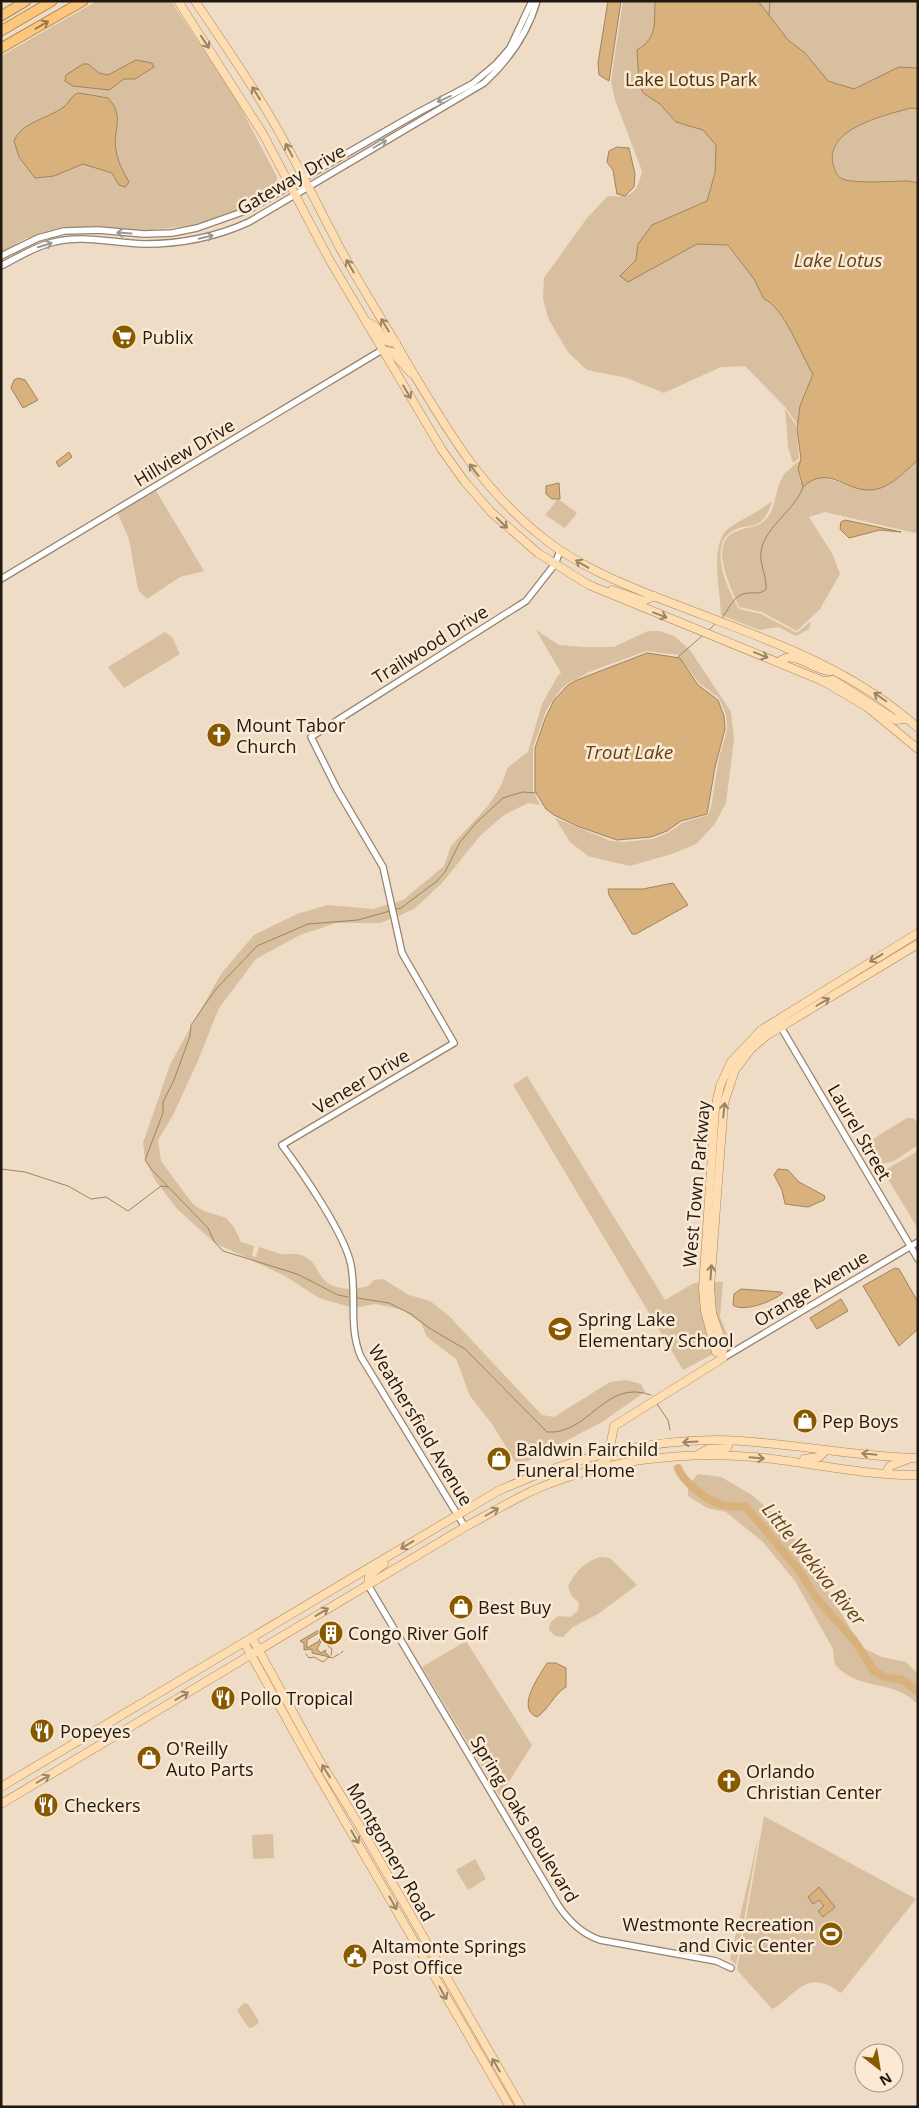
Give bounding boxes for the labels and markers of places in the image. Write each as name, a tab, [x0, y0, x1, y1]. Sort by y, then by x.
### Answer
supermarket icon: Publix	[111, 324, 137, 350]
place label: Publix	[142, 325, 194, 349]
place label: Mount Tabor Church	[236, 713, 346, 758]
church icon: Mount Tabor Church	[206, 722, 232, 748]
place label: Spring Lake Elementary School	[578, 1307, 734, 1352]
school or university icon: Spring Lake Elementary School	[547, 1316, 573, 1342]
shop icon: Pep Boys	[792, 1408, 818, 1434]
place label: Pep Boys	[822, 1409, 899, 1433]
place label: Baldwin Fairchild Funeral Home	[516, 1437, 658, 1482]
shop icon: Baldwin Fairchild Funeral Home	[486, 1446, 512, 1472]
shop icon: Best Buy	[448, 1594, 474, 1620]
place label: Best Buy	[478, 1595, 552, 1619]
building icon: Congo River Golf	[318, 1620, 344, 1646]
place label: Congo River Golf	[348, 1621, 489, 1645]
restaurant icon: Pollo Tropical	[210, 1685, 236, 1711]
place label: Pollo Tropical	[240, 1686, 353, 1710]
restaurant icon: Popeyes	[29, 1718, 55, 1744]
place label: Popeyes	[60, 1719, 130, 1743]
place label: O'Reilly Auto Parts	[166, 1736, 254, 1781]
shop icon: O'Reilly Auto Parts	[136, 1745, 162, 1771]
place label: Orlando Christian Center	[746, 1759, 883, 1804]
church icon: Orlando Christian Center	[716, 1768, 742, 1794]
restaurant icon: Checkers	[33, 1792, 59, 1818]
place label: Checkers	[64, 1793, 141, 1817]
place label: Westmonte Recreation and Civic Center	[622, 1912, 815, 1957]
sports icon: Westmonte Recreation and Civic Center	[818, 1921, 844, 1947]
place label: Altamonte Springs Post Office	[372, 1934, 526, 1979]
public building icon: Altamonte Springs Post Office	[342, 1943, 368, 1969]

